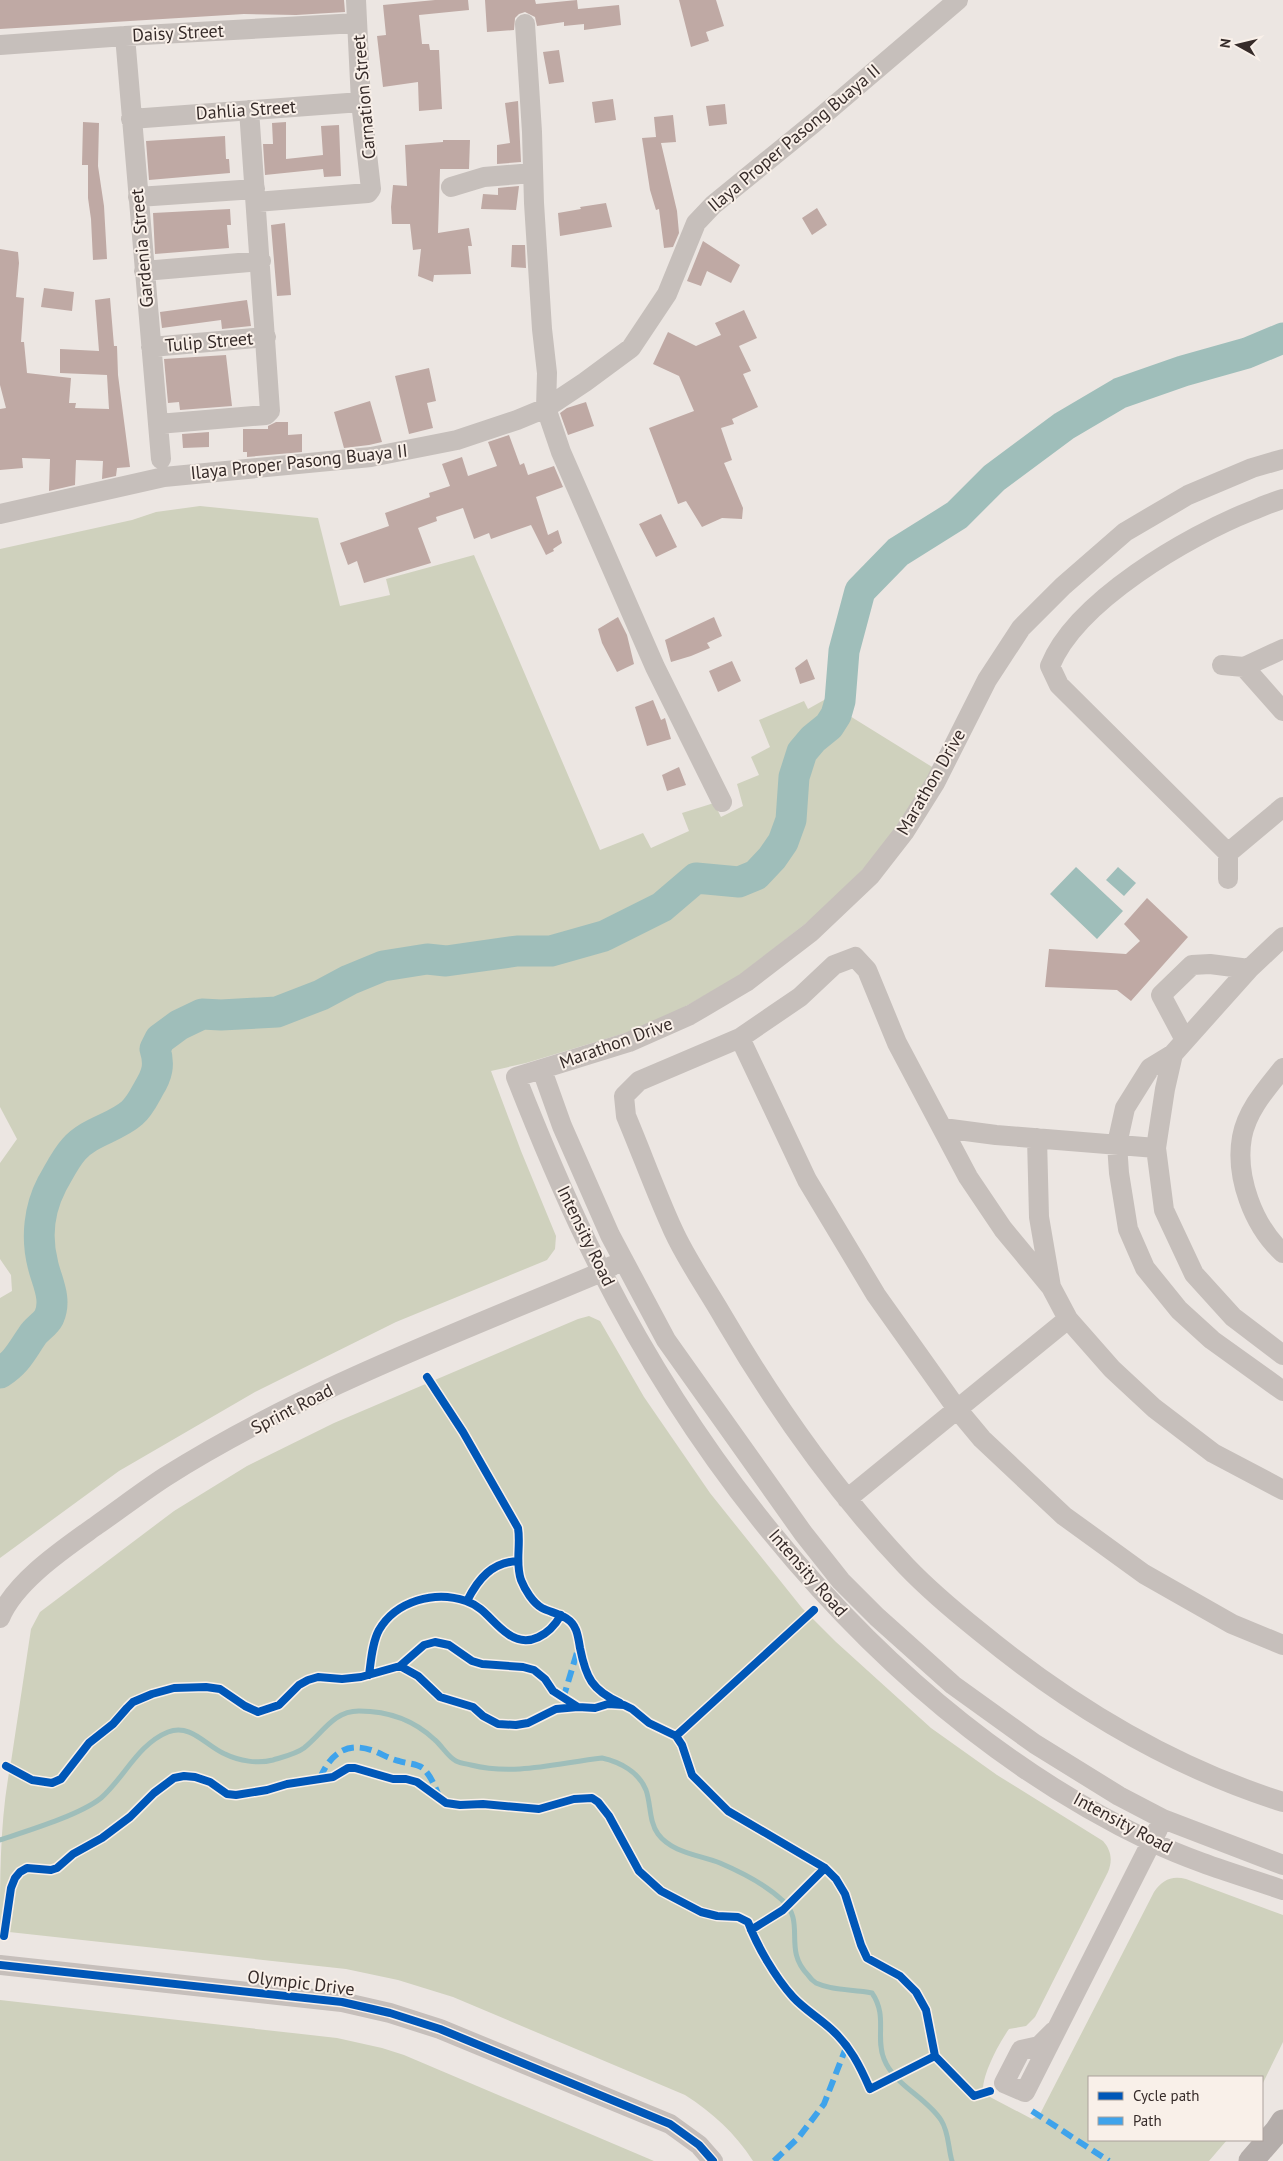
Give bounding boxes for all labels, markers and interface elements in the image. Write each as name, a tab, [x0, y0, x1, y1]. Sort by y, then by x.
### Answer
street label: Daisy Street	[132, 19, 224, 46]
north arrow	[1213, 20, 1263, 70]
street label: Carnation Street	[347, 34, 380, 160]
text: N	[1216, 37, 1235, 49]
street label: Ilaya Proper Pasong Buaya II	[703, 59, 885, 217]
street label: Dahlia Street	[195, 95, 297, 124]
street label: Gardenia Street	[125, 188, 158, 308]
street label: Tulip Street	[164, 326, 254, 357]
street label: Ilaya Proper Pasong Buaya II	[189, 439, 409, 484]
street label: Marathon Drive	[891, 725, 970, 839]
street label: Marathon Drive	[556, 1011, 676, 1074]
street label: Intensity Road	[552, 1182, 621, 1290]
street label: Sprint Road	[247, 1378, 337, 1439]
street label: Intensity Road	[764, 1524, 853, 1621]
street label: Intensity Road	[1070, 1787, 1177, 1858]
street label: Olympic Drive	[246, 1965, 356, 2000]
legend	[1088, 2076, 1263, 2141]
text: Cycle path	[1133, 2086, 1199, 2105]
text: Path	[1133, 2111, 1162, 2130]

